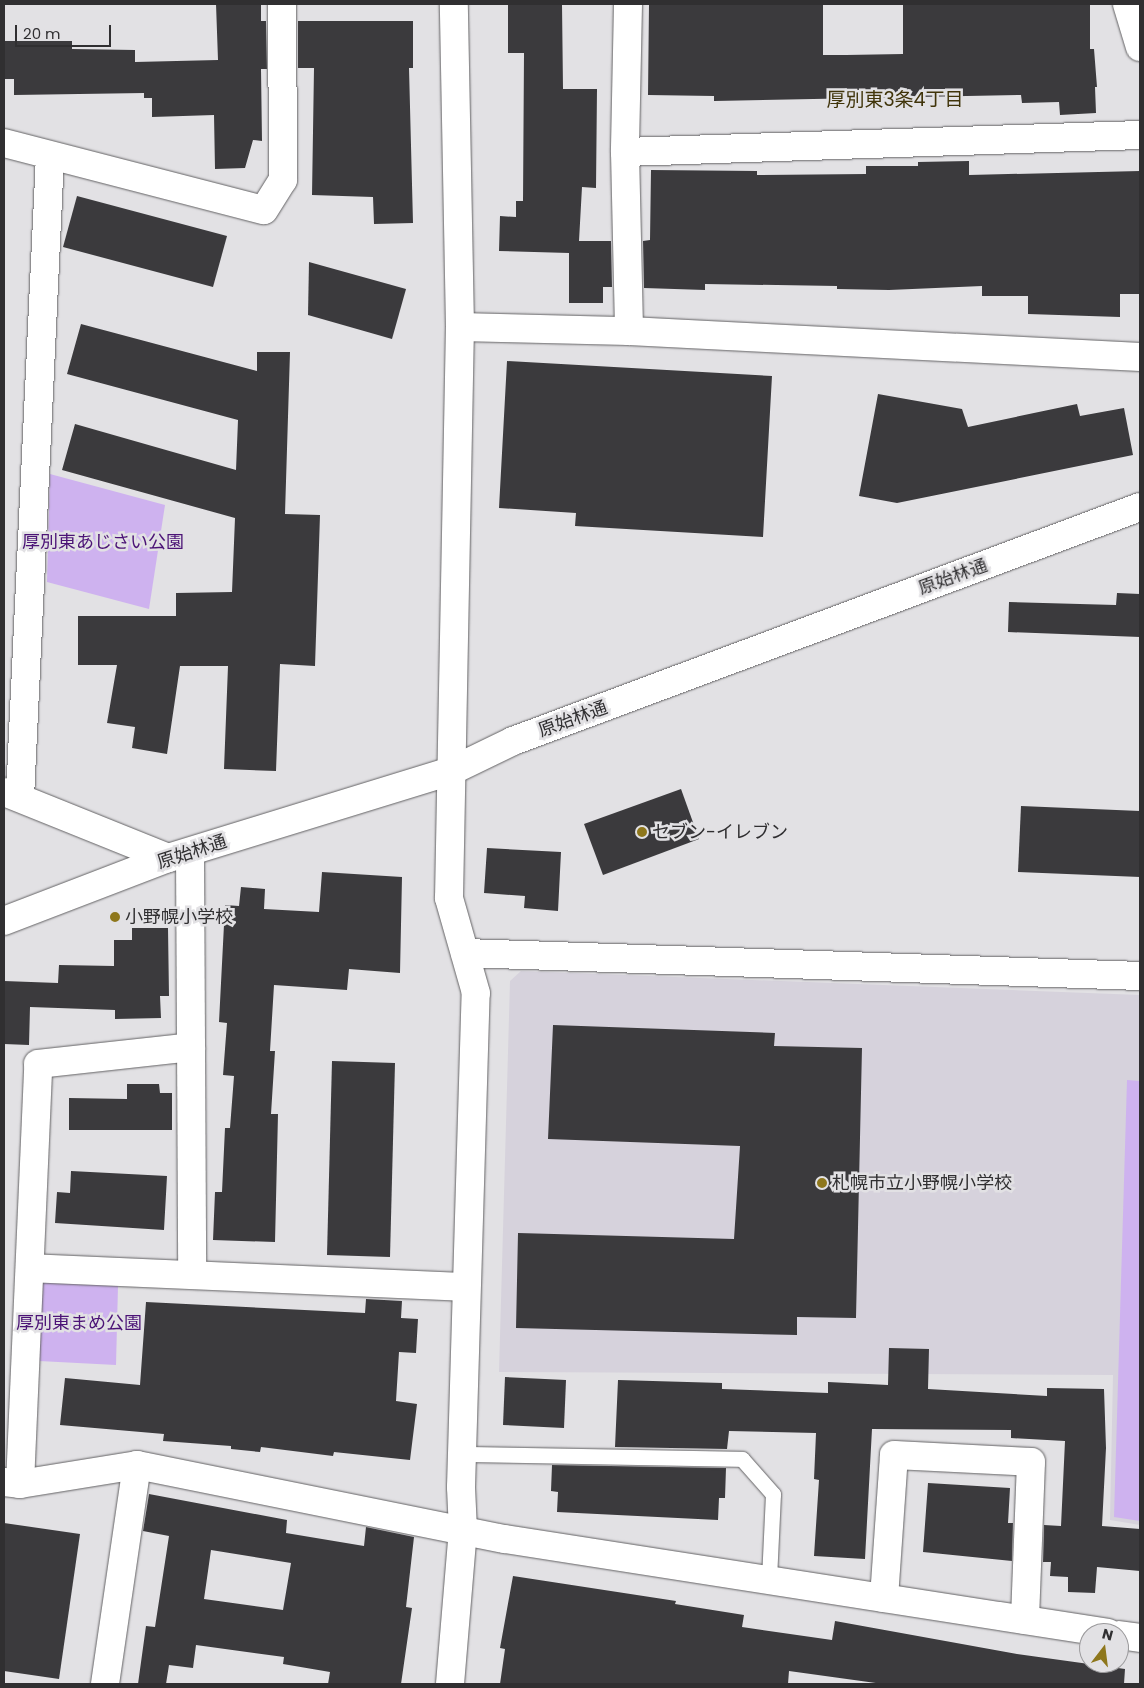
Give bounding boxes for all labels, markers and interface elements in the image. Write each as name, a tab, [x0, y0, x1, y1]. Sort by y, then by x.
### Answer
scale bar	[18, 15, 114, 47]
text: 20 m	[23, 23, 61, 44]
district label: 厚別東3条4丁目	[826, 89, 964, 111]
park label: 厚別東あじさい公園	[22, 531, 184, 553]
street label: 原始林通	[915, 555, 991, 599]
street label: 原始林通	[535, 697, 611, 741]
place label: セブン-イレブン	[652, 821, 788, 843]
marker: セブン-イレブン	[636, 826, 648, 838]
street label: 原始林通	[154, 831, 230, 873]
place label: 小野幌小学校	[125, 906, 233, 928]
marker: 小野幌小学校	[109, 911, 121, 923]
place label: 札幌市立小野幌小学校	[832, 1172, 1012, 1194]
marker: 札幌市立小野幌小学校	[816, 1177, 828, 1189]
park label: 厚別東まめ公園	[16, 1312, 142, 1334]
north arrow	[1079, 1623, 1129, 1673]
text: N	[1100, 1623, 1115, 1645]

